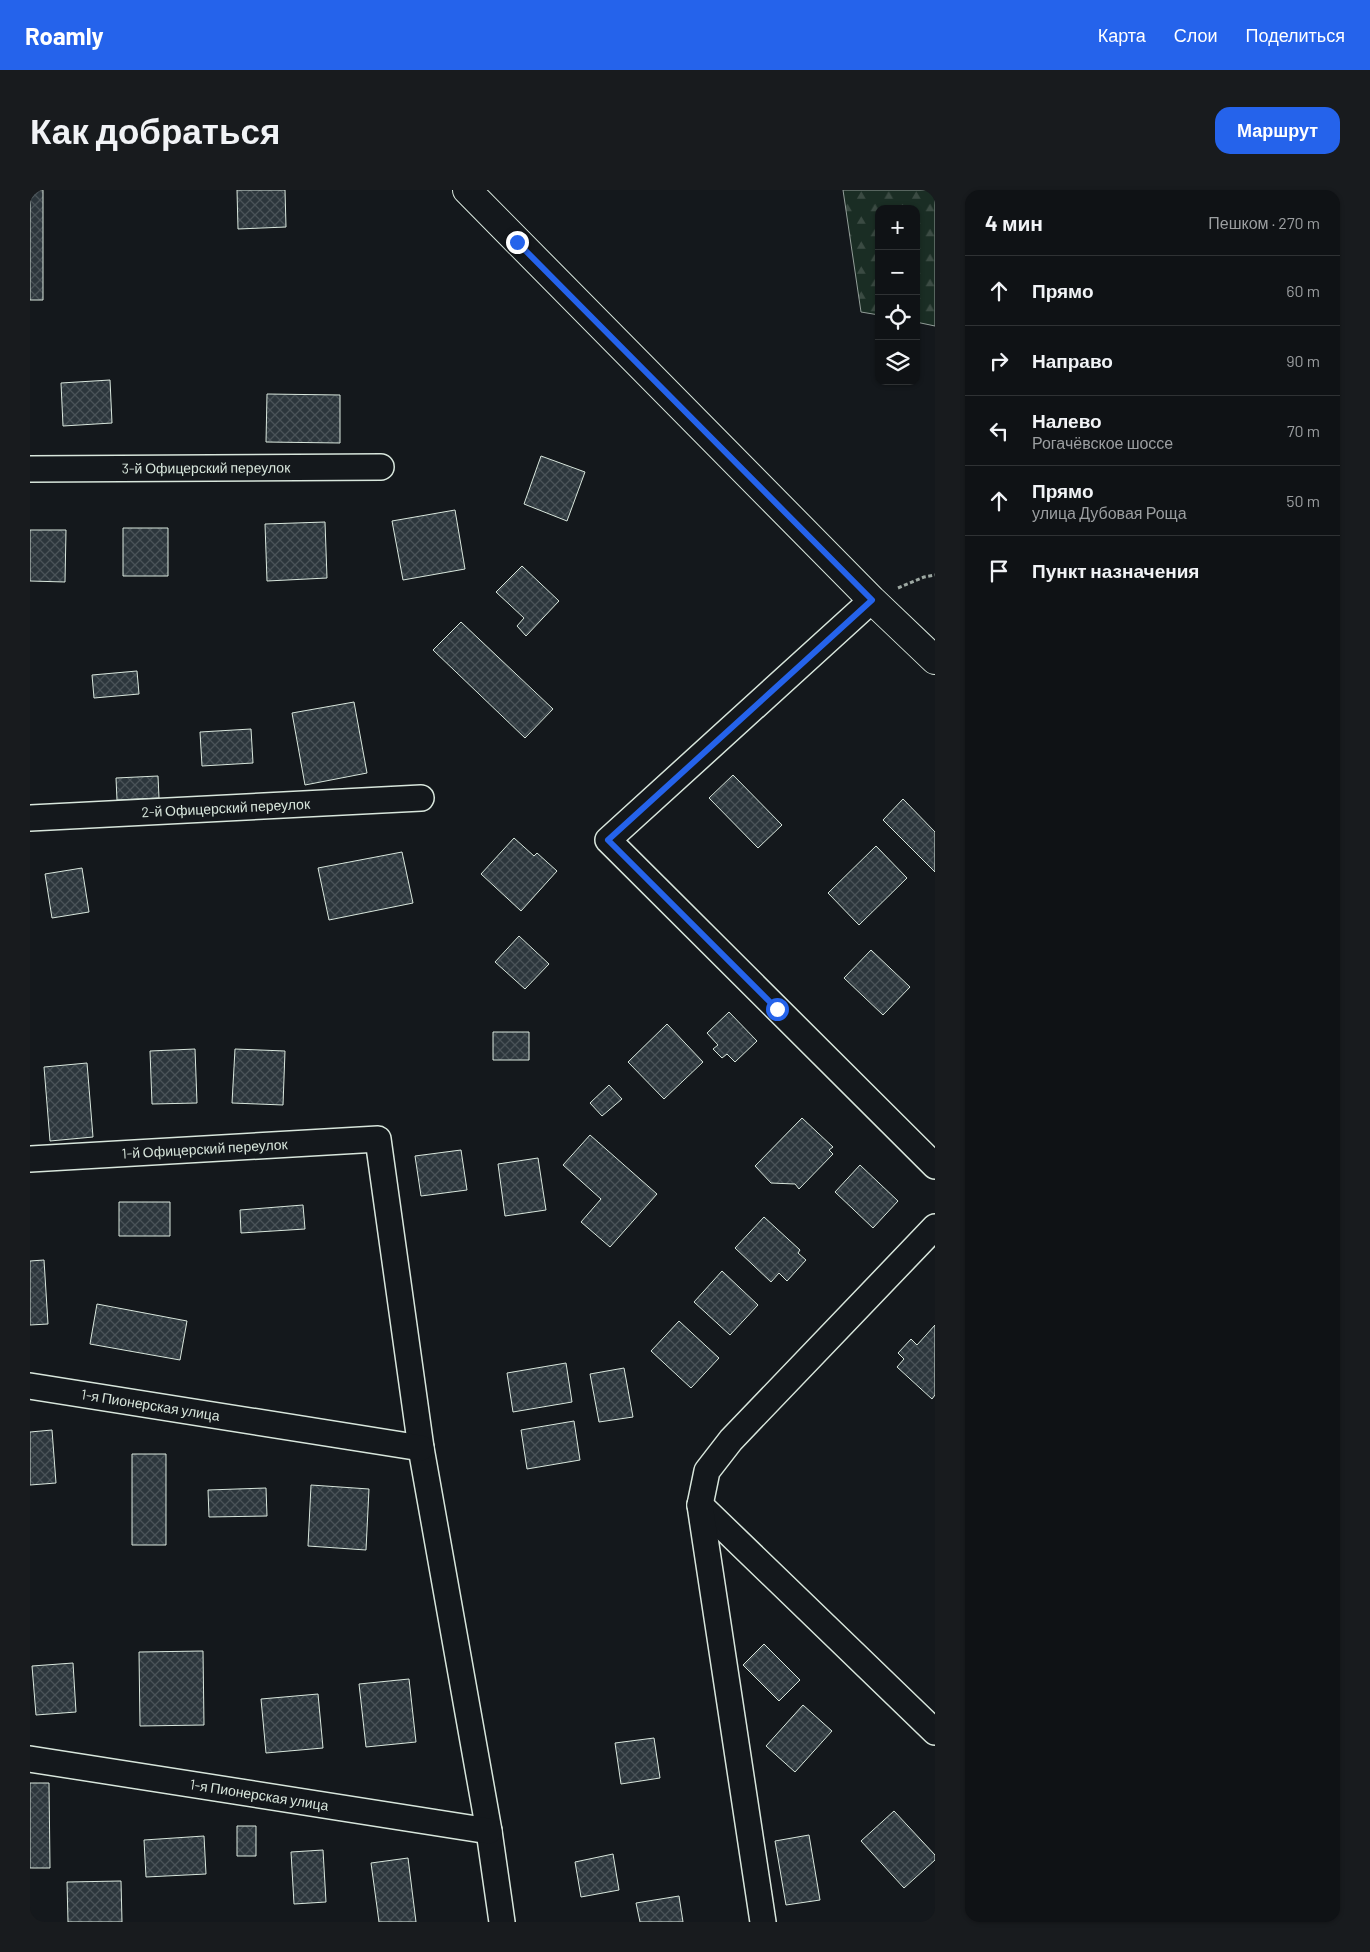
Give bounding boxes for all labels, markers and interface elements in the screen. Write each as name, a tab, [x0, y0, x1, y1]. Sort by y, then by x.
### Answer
text: Roamly	[25, 21, 104, 50]
text: Карта	[1098, 24, 1146, 46]
text: Слои	[1174, 24, 1218, 46]
text: Поделиться	[1246, 24, 1345, 46]
button: Маршрут	[1215, 107, 1340, 154]
text: Как добраться	[30, 109, 280, 151]
map controls	[875, 205, 920, 385]
button: +	[875, 205, 920, 250]
text: 4 мин	[985, 210, 1043, 235]
text: Пешком · 270 m	[1208, 213, 1320, 232]
route end	[506, 231, 529, 254]
button: −	[875, 250, 920, 295]
icon: ahead	[985, 277, 1013, 305]
text: Прямо	[1032, 279, 1094, 302]
text: 60 m	[1286, 281, 1320, 300]
button: locate	[875, 295, 920, 340]
button: layers	[875, 340, 920, 385]
icon: right	[985, 347, 1013, 375]
text: Направо	[1032, 349, 1113, 372]
text: 90 m	[1286, 351, 1320, 370]
text: Налево	[1032, 409, 1102, 432]
icon: left	[985, 417, 1013, 445]
text: 70 m	[1287, 421, 1320, 440]
text: Рогачёвское шоссе	[1032, 433, 1173, 452]
street label: 3-й Офицерский переулок	[122, 459, 291, 476]
text: Прямо	[1032, 479, 1094, 502]
icon: ahead	[985, 487, 1013, 515]
text: 50 m	[1286, 491, 1320, 510]
text: улица Дубовая Роща	[1032, 503, 1187, 522]
icon: arrive	[985, 557, 1013, 585]
text: Пункт назначения	[1032, 559, 1199, 582]
street label: 2-й Офицерский переулок	[141, 795, 311, 820]
route start	[766, 998, 789, 1021]
street label: 1-й Офицерский переулок	[121, 1135, 289, 1162]
street label: 1-я Пионерская улица	[80, 1385, 221, 1424]
street label: 1-я Пионерская улица	[189, 1775, 330, 1814]

